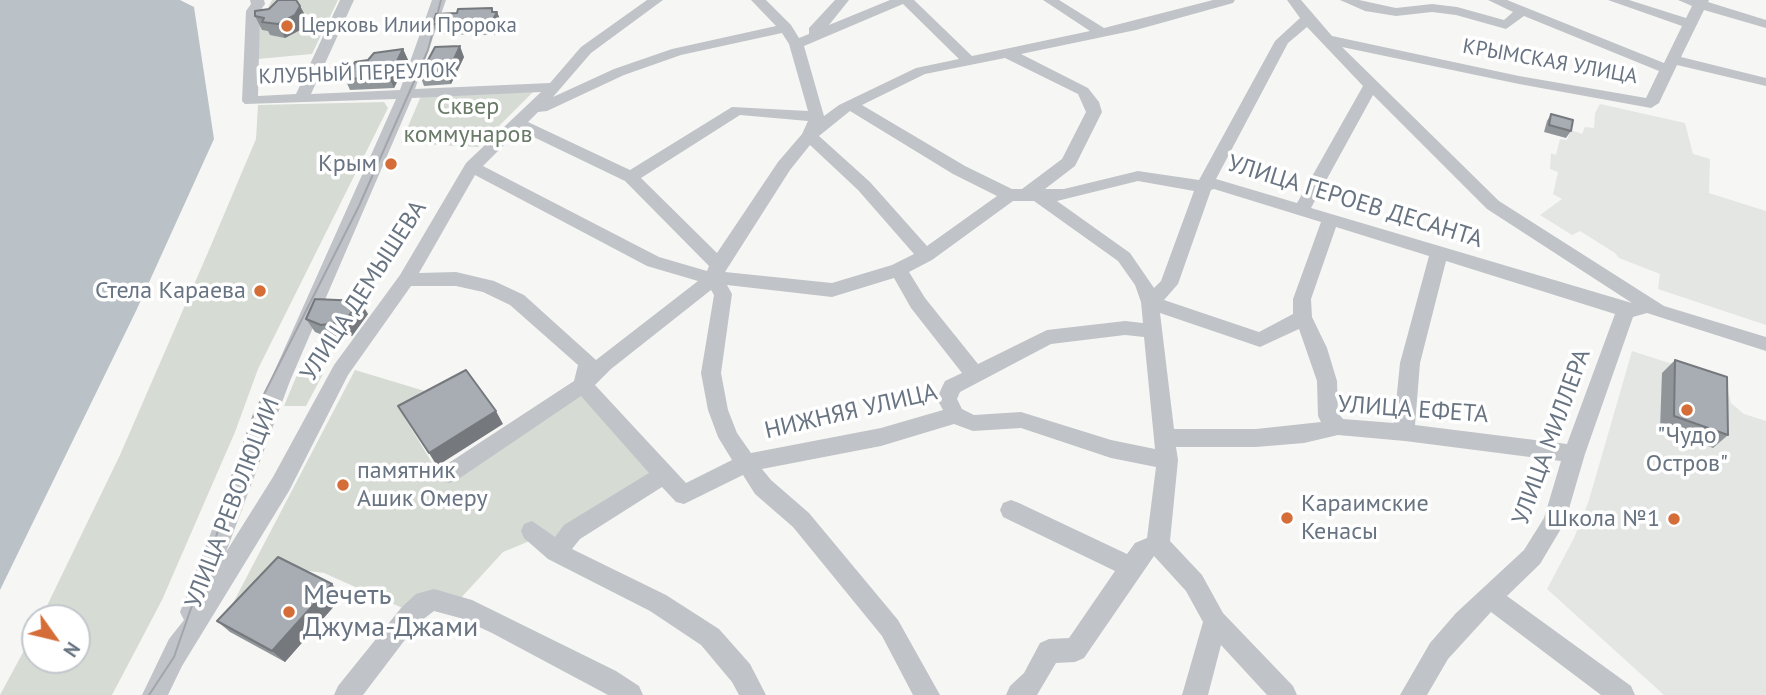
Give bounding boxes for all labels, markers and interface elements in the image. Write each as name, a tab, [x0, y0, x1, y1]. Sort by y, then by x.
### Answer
place label: Церковь Илии Пророка	[301, 13, 517, 39]
marker: Церковь Илии Пророка	[279, 18, 295, 34]
street label: КРЫМСКАЯ УЛИЦА	[1461, 34, 1639, 90]
street label: КЛУБНЫЙ ПЕРЕУЛОК	[258, 58, 458, 90]
park label: Сквер коммунаров	[404, 93, 532, 149]
place label: Крым	[318, 150, 377, 178]
street label: УЛИЦА ГЕРОЕВ ДЕСАНТА	[1224, 150, 1486, 254]
marker: Крым	[383, 156, 399, 172]
street label: УЛИЦА ДЕМЫШЕВА	[295, 195, 433, 387]
place label: Стела Караева	[95, 277, 246, 305]
marker: Стела Караева	[252, 283, 268, 299]
street label: УЛИЦА МИЛЛЕРА	[1507, 345, 1597, 529]
street label: НИЖНЯЯ УЛИЦА	[762, 378, 940, 446]
street label: УЛИЦА ЕФЕТА	[1337, 390, 1489, 430]
street label: УЛИЦА РЕВОЛЮЦИИ	[180, 394, 286, 612]
marker: "Чудо Остров"	[1679, 402, 1695, 418]
place label: "Чудо Остров"	[1646, 422, 1728, 478]
place label: памятник Ашик Омеру	[357, 457, 488, 513]
marker: памятник Ашик Омеру	[335, 477, 351, 493]
place label: Караимские Кенасы	[1301, 490, 1429, 546]
place label: Школа №1	[1547, 505, 1660, 533]
marker: Караимские Кенасы	[1279, 510, 1295, 526]
marker: Школа №1	[1666, 511, 1682, 527]
place label: Мечеть Джума-Джами	[303, 579, 478, 645]
north arrow	[21, 604, 91, 674]
marker: Мечеть Джума-Джами	[281, 604, 297, 620]
text: N	[58, 638, 85, 662]

